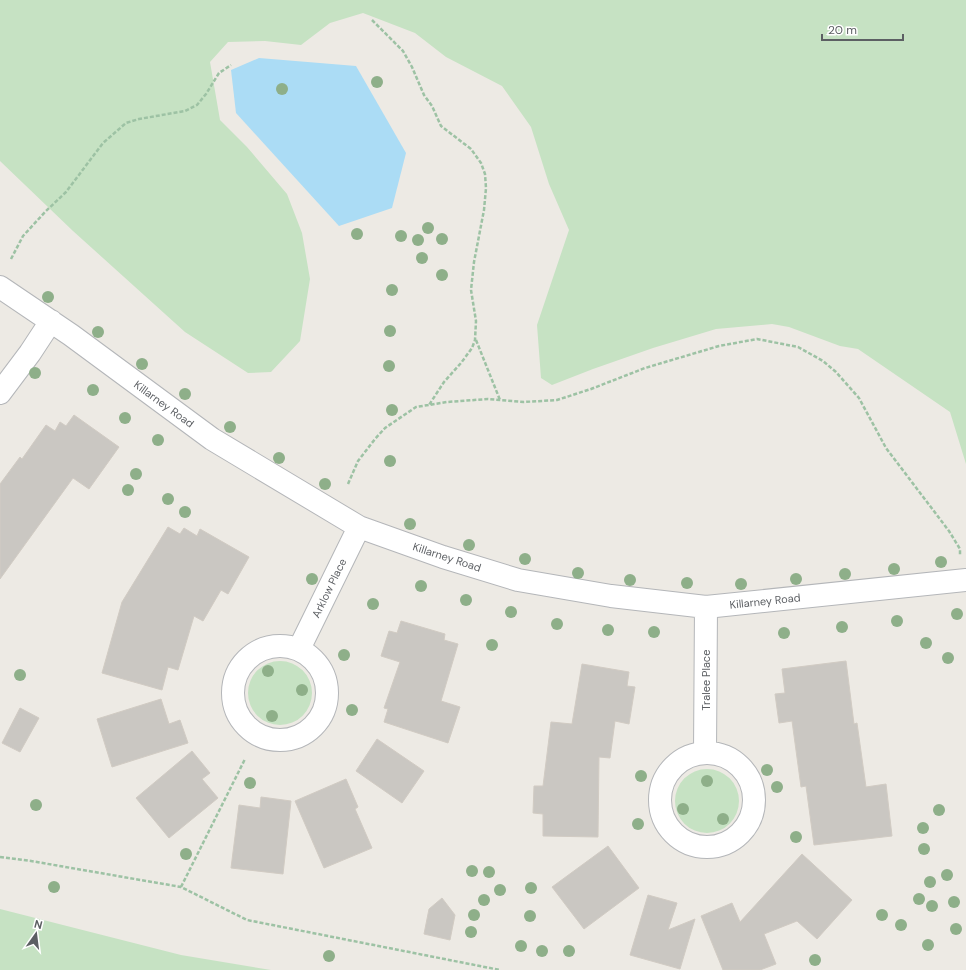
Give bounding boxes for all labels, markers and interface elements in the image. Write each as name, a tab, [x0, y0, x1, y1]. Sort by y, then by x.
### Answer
scale bar	[822, 16, 903, 42]
text: 20 m	[828, 22, 857, 38]
street label: Killarney Road	[131, 377, 197, 431]
street label: Killarney Road	[411, 539, 483, 575]
street label: Arklow Place	[309, 556, 349, 620]
street label: Killarney Road	[729, 590, 801, 612]
street label: Tralee Place	[699, 650, 713, 710]
north arrow	[16, 914, 56, 954]
text: N	[33, 917, 44, 932]

